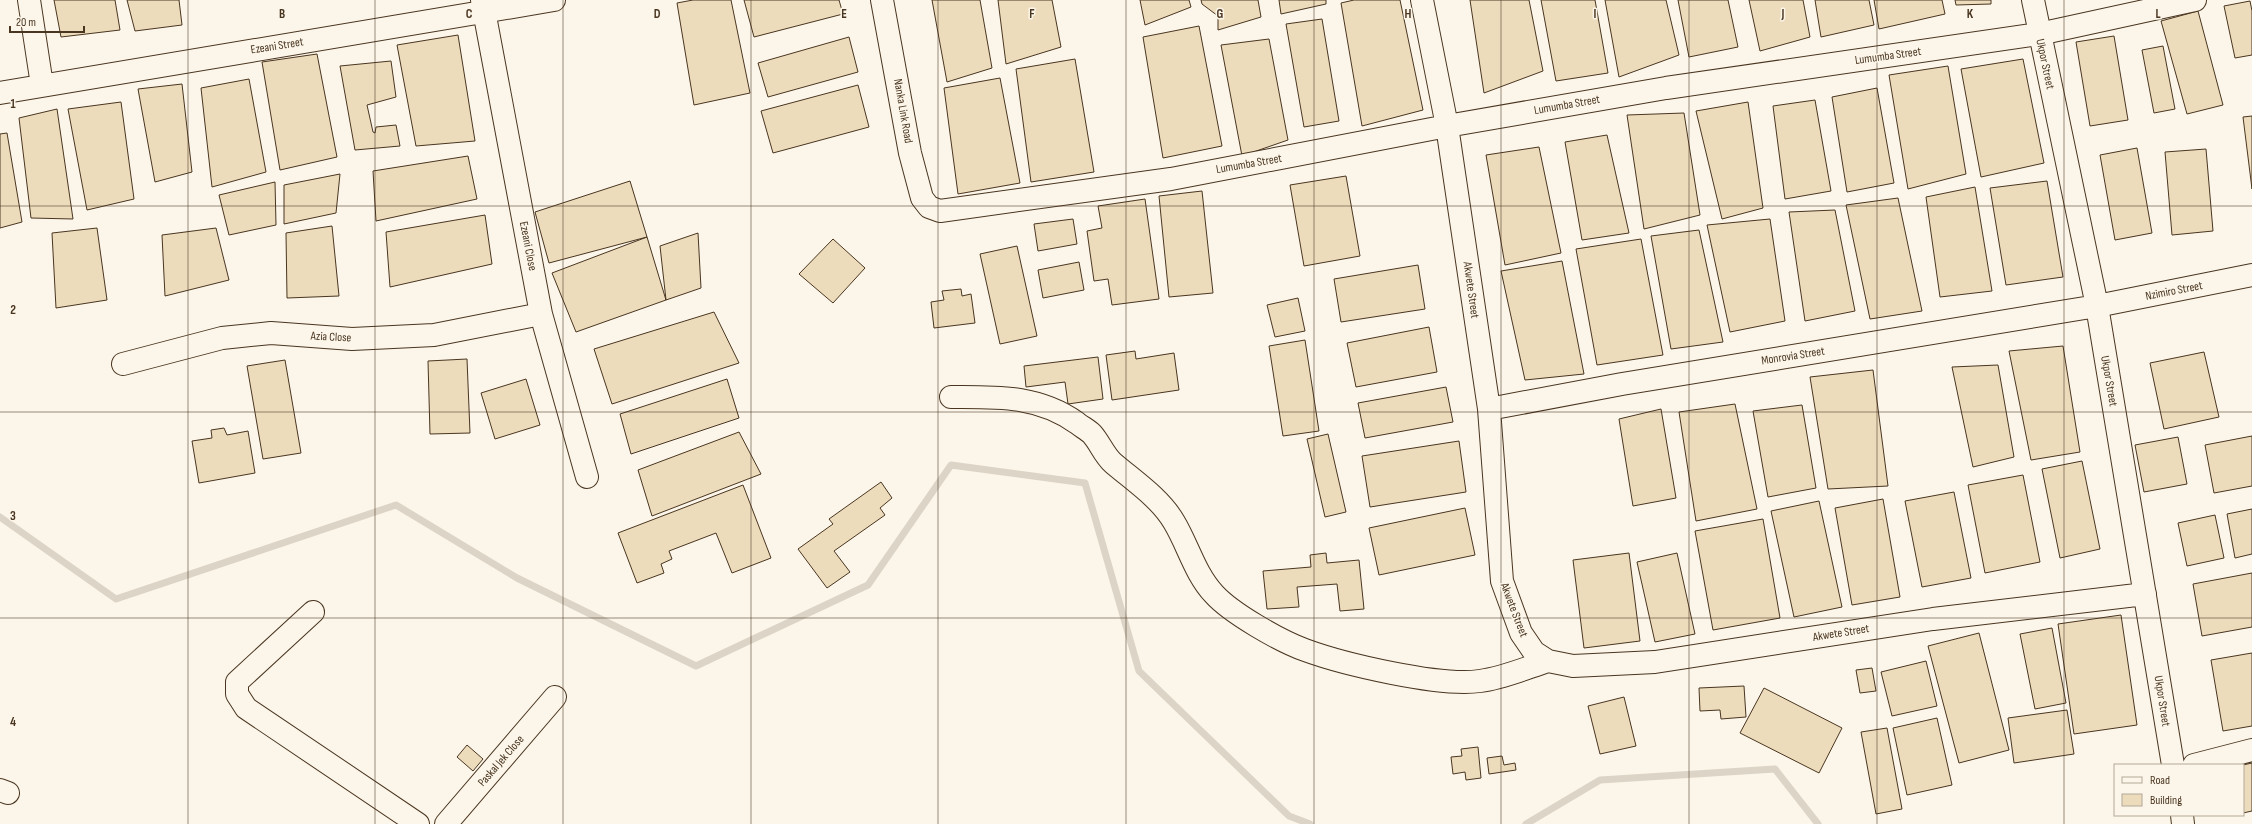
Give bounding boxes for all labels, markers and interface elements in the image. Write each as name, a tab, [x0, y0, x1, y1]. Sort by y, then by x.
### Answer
text: B	[279, 6, 285, 22]
text: C	[466, 6, 473, 22]
text: D	[654, 6, 661, 22]
text: E	[841, 6, 847, 22]
text: F	[1029, 6, 1035, 22]
text: G	[1217, 6, 1224, 22]
text: H	[1405, 6, 1412, 22]
text: I	[1594, 6, 1597, 22]
text: J	[1781, 6, 1785, 22]
text: K	[1967, 6, 1974, 22]
text: L	[2155, 6, 2161, 22]
scale bar	[10, 8, 84, 34]
text: 20 m	[16, 15, 36, 30]
street label: Ezeani Street	[250, 34, 305, 58]
street label: Ukpor Street	[2032, 37, 2058, 91]
street label: Lumumba Street	[1854, 44, 1922, 68]
street label: Nanka Link Road	[890, 78, 916, 144]
street label: Lumumba Street	[1533, 92, 1601, 118]
text: 1	[10, 96, 16, 112]
street label: Lumumba Street	[1215, 151, 1283, 177]
street label: Ezeani Close	[516, 220, 540, 272]
street label: Akwete Street	[1459, 260, 1482, 320]
street label: Nzimiro Street	[2144, 278, 2204, 304]
text: 2	[10, 302, 16, 318]
street label: Azia Close	[309, 328, 352, 346]
street label: Monrovia Street	[1760, 344, 1826, 368]
street label: Ukpor Street	[2097, 355, 2121, 408]
text: 3	[10, 508, 16, 524]
street label: Akwete Street	[1496, 580, 1531, 640]
street label: Akwete Street	[1811, 621, 1871, 645]
street label: Ukpor Street	[2151, 675, 2173, 728]
text: 4	[10, 714, 16, 730]
street label: Paskal Jek Close	[475, 732, 527, 790]
legend	[2114, 764, 2244, 816]
text: Road	[2150, 773, 2170, 788]
text: Building	[2150, 793, 2182, 808]

